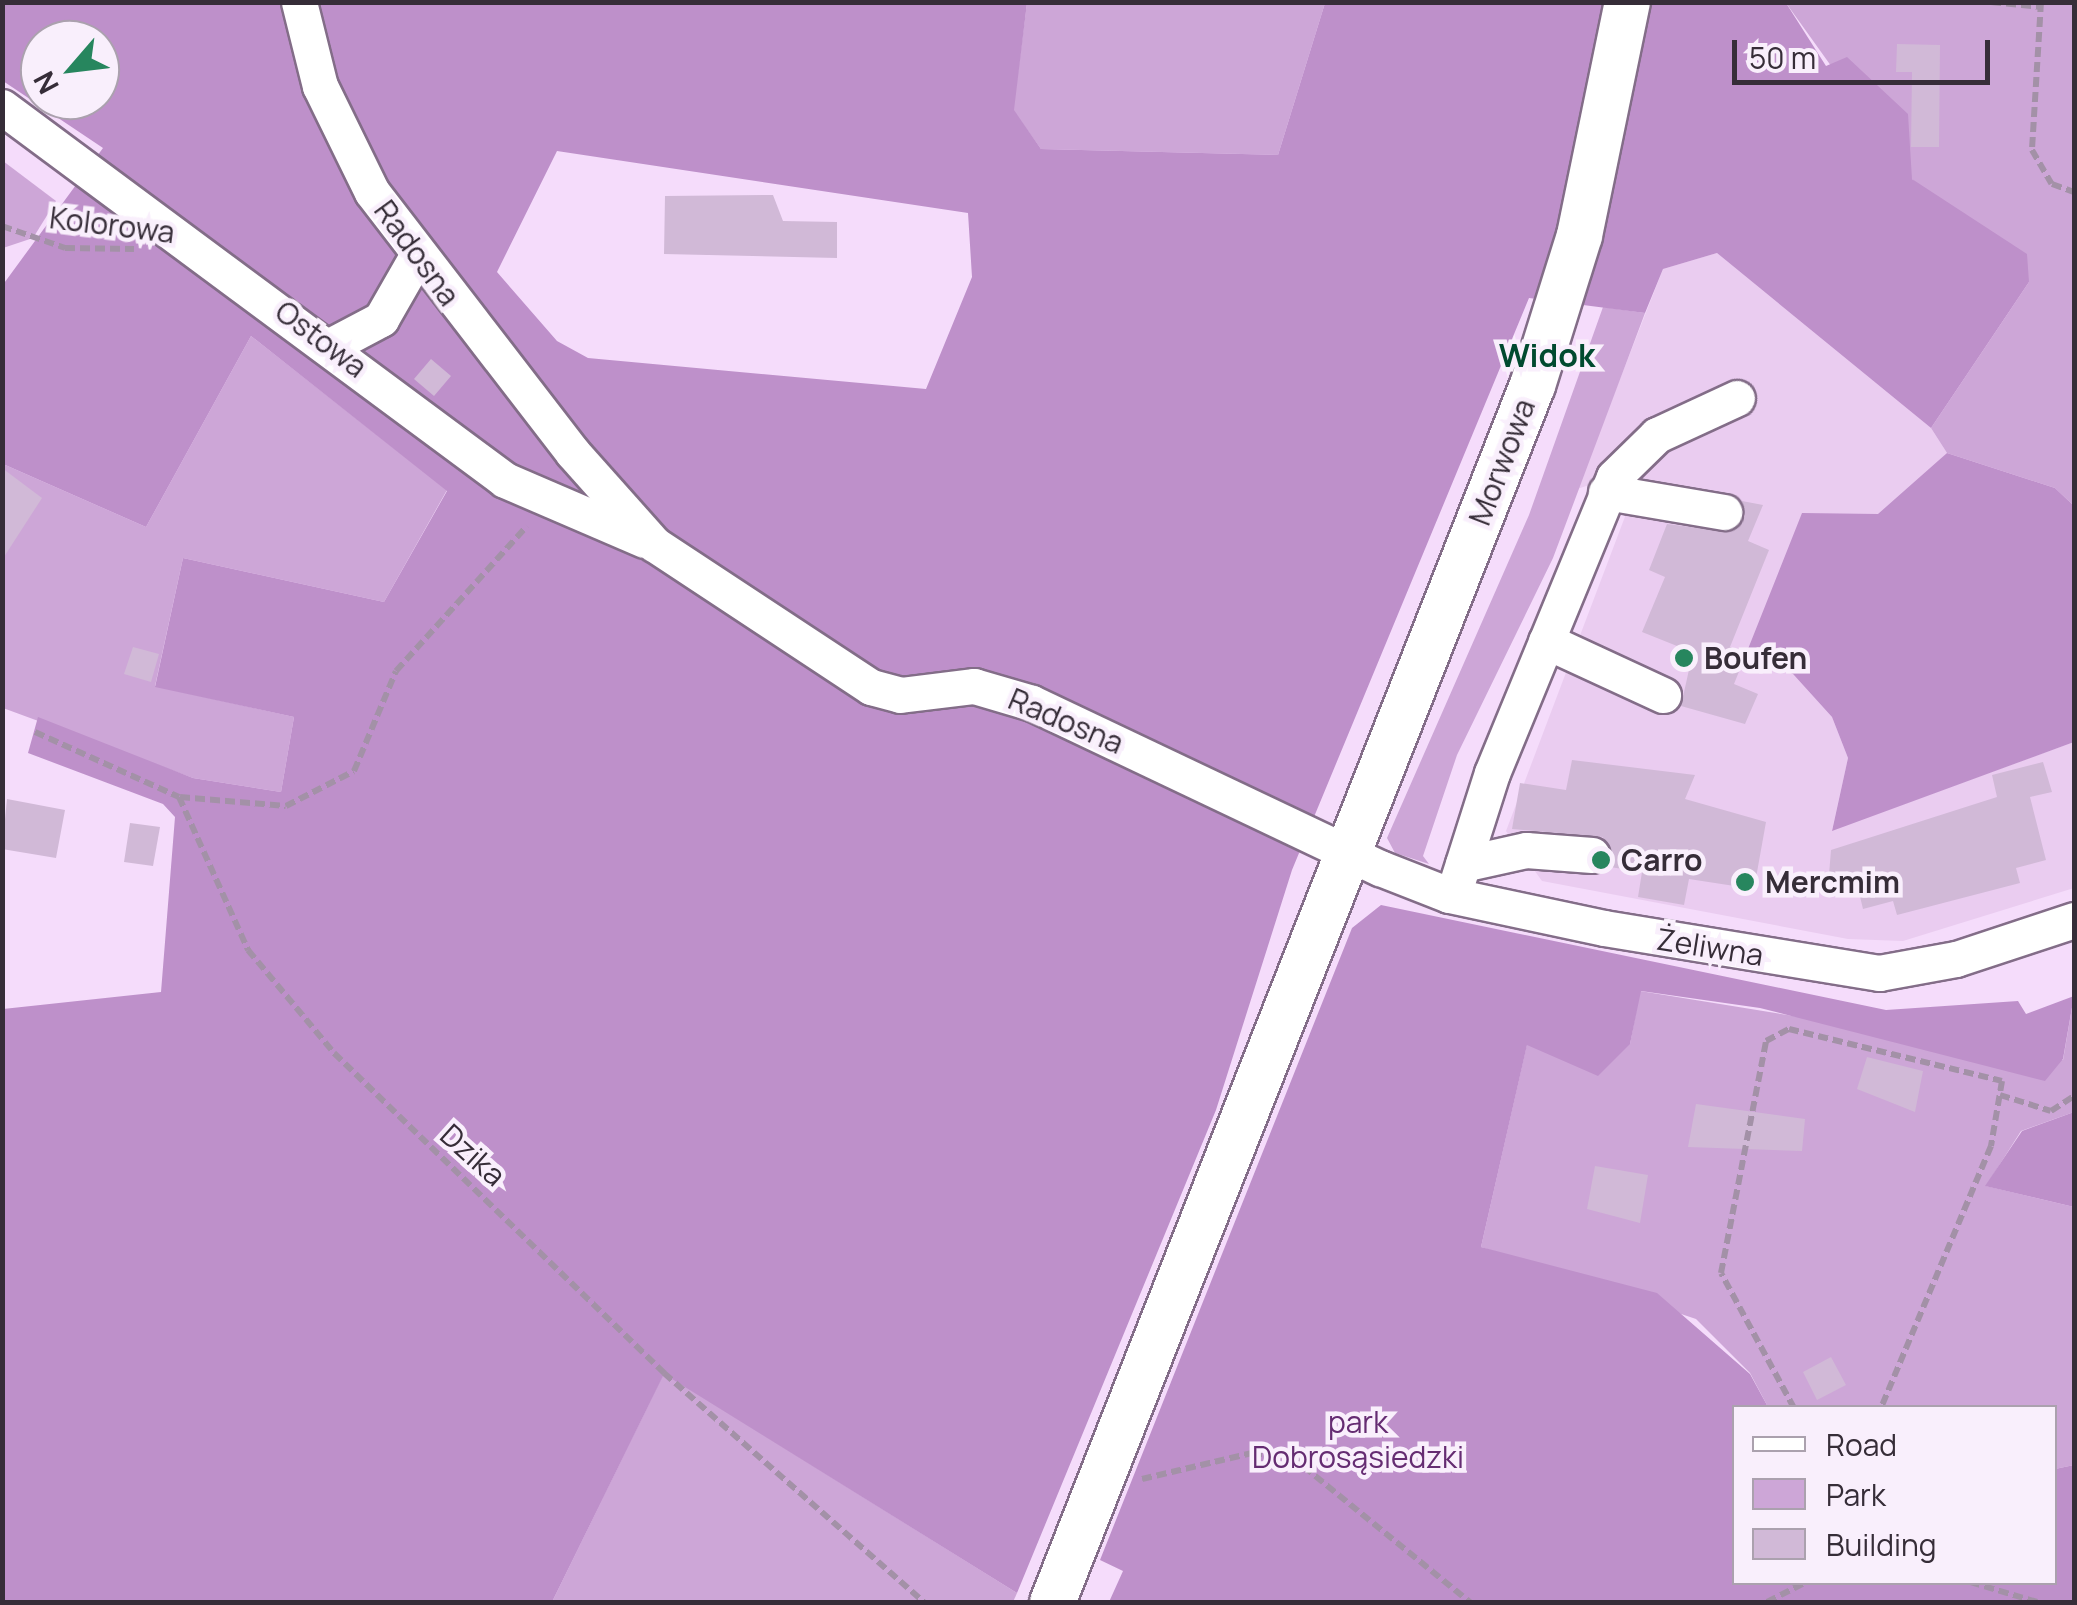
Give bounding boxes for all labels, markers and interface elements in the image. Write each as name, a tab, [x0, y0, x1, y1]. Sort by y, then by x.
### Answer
north arrow	[20, 20, 120, 120]
scale bar	[1737, 20, 1994, 82]
text: 50 m	[1749, 37, 1816, 78]
text: N	[24, 65, 67, 101]
street label: Radosna	[367, 193, 467, 313]
street label: Kolorowa	[47, 199, 177, 251]
street label: Ostowa	[268, 293, 374, 385]
district label: Widok	[1499, 336, 1595, 374]
street label: Morwowa	[1462, 394, 1542, 530]
place label: Boufen	[1704, 640, 1807, 676]
marker: Boufen	[1673, 647, 1695, 669]
street label: Radosna	[1003, 681, 1129, 761]
place label: Carro	[1621, 842, 1703, 878]
marker: Carro	[1590, 849, 1612, 871]
place label: Mercmim	[1765, 864, 1900, 900]
marker: Mercmim	[1734, 871, 1756, 893]
street label: Żeliwna	[1654, 921, 1766, 973]
street label: Dzika	[433, 1117, 513, 1193]
park label: park Dobrosąsiedzki	[1252, 1404, 1464, 1474]
legend	[1732, 1405, 2057, 1585]
text: Road	[1826, 1424, 1897, 1465]
text: Park	[1826, 1474, 1886, 1515]
text: Building	[1826, 1524, 1937, 1565]

